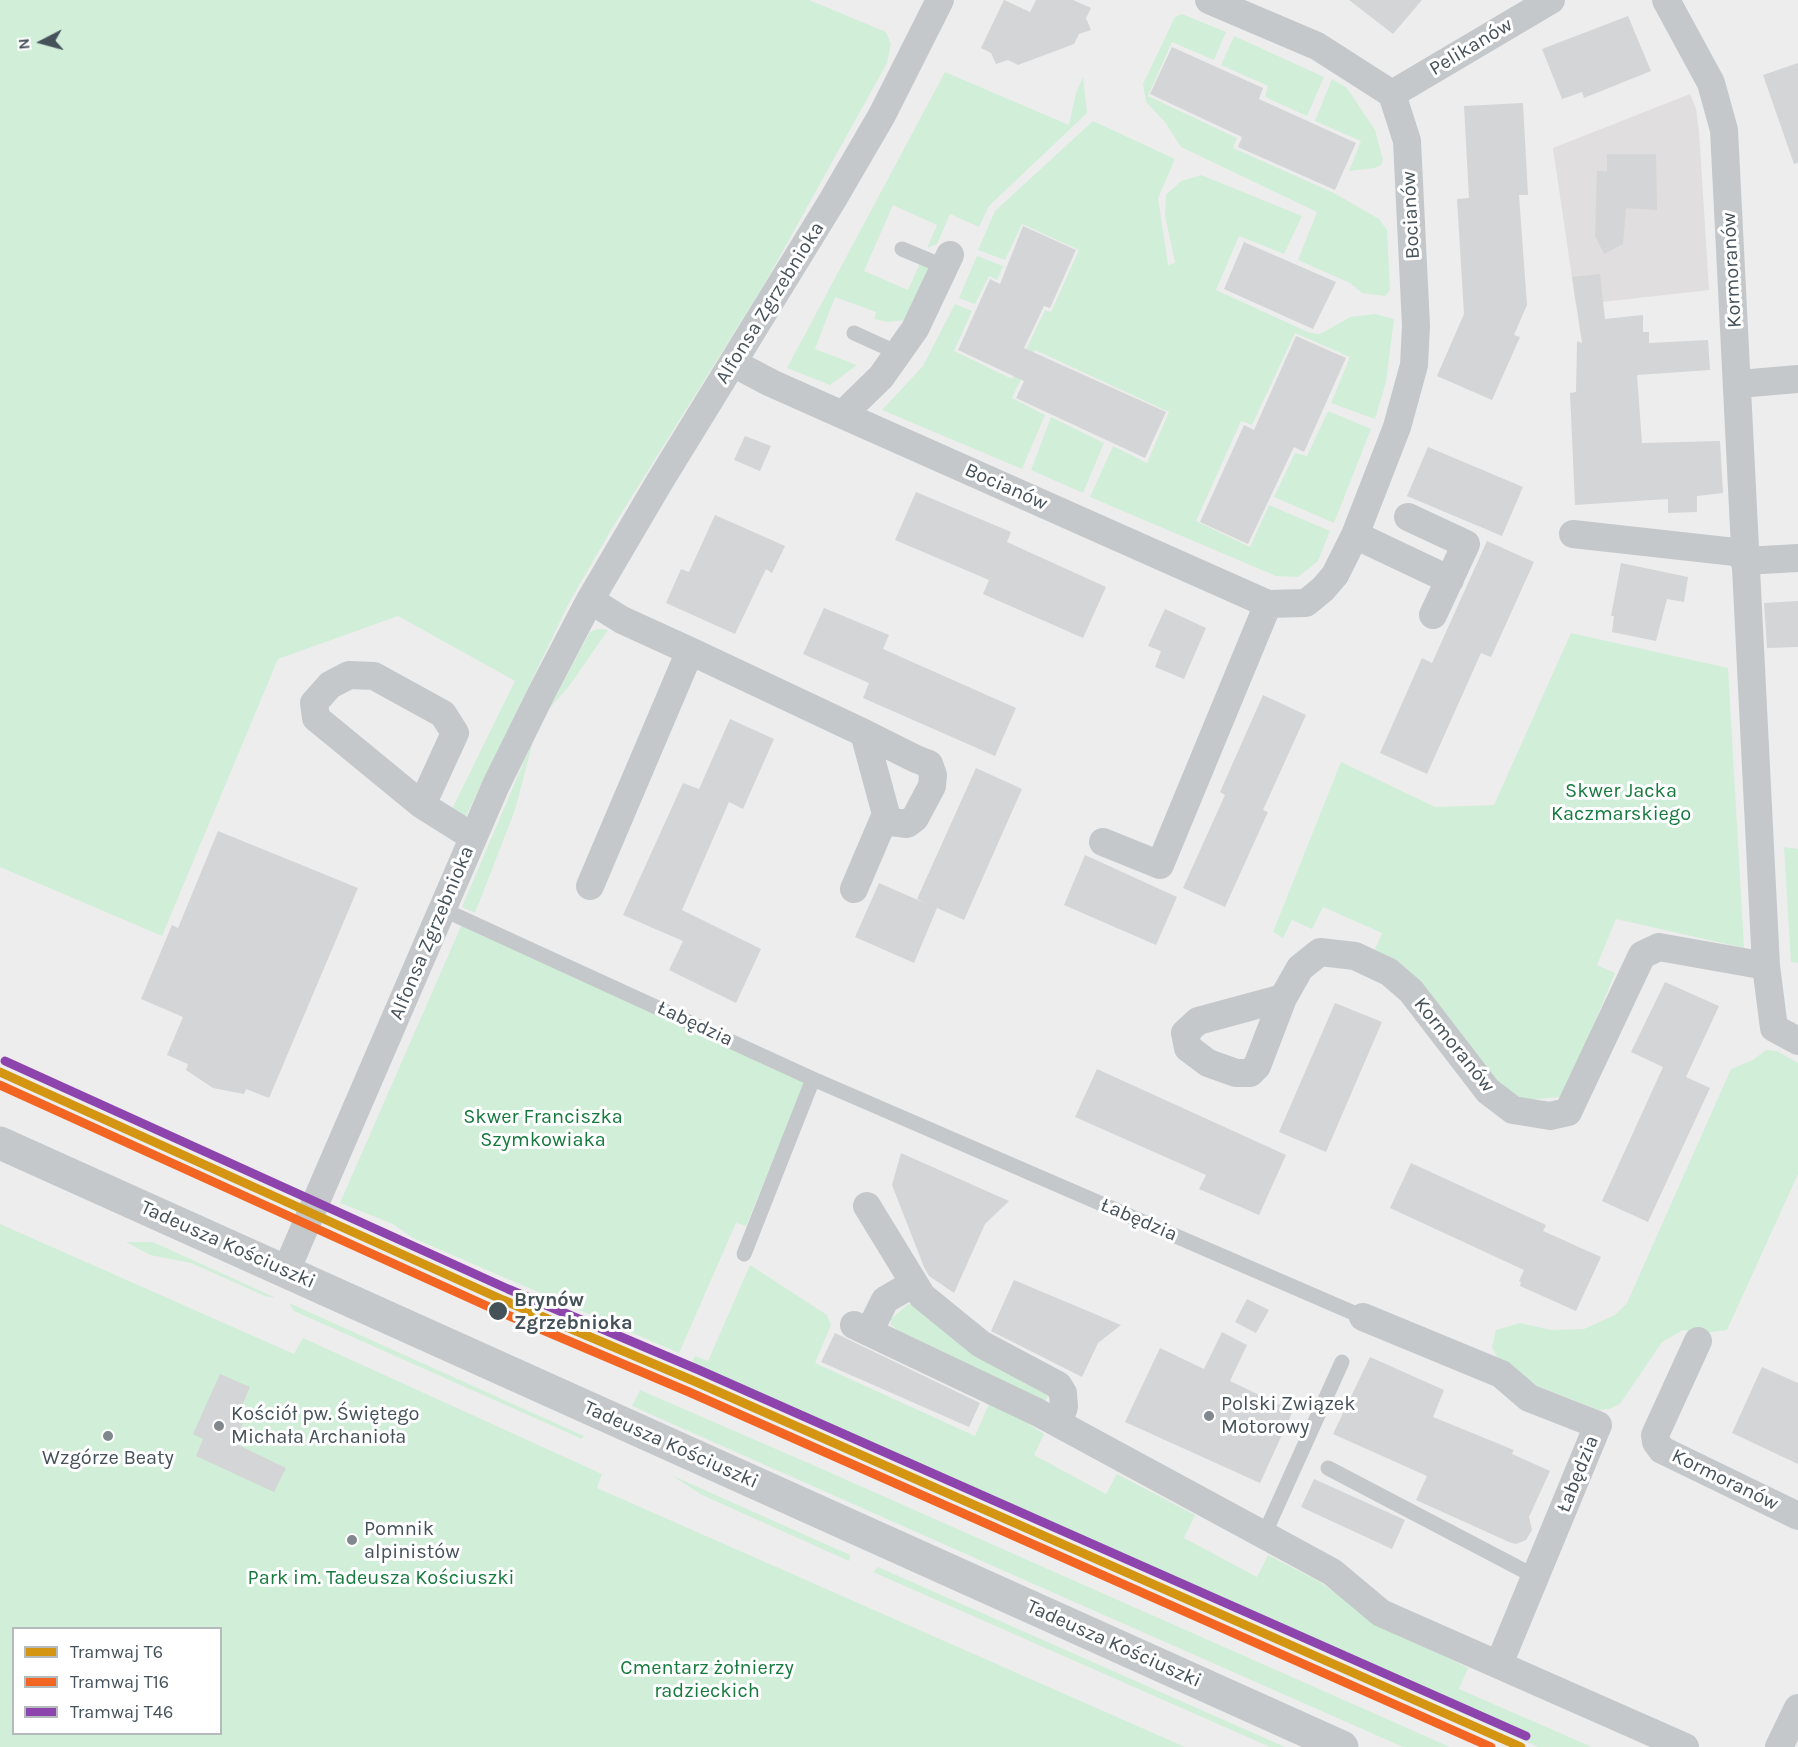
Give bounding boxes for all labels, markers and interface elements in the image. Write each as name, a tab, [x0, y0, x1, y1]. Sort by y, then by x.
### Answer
north arrow	[12, 12, 72, 72]
street label: Pelikanów	[1425, 13, 1517, 81]
text: N	[14, 37, 34, 51]
street label: Bocianów	[1397, 170, 1425, 260]
street label: Kormoranów	[1717, 212, 1747, 328]
street label: Alfonsa Zgrzebnioka	[710, 218, 830, 388]
street label: Bocianów	[961, 458, 1051, 516]
park label: Skwer Jacka Kaczmarskiego	[1551, 779, 1691, 826]
street label: Alfonsa Zgrzebnioka	[385, 843, 479, 1023]
street label: Kormoranów	[1408, 992, 1500, 1098]
street label: Łabędzia	[653, 996, 737, 1052]
park label: Skwer Franciszka Szymkowiaka	[463, 1105, 623, 1152]
street label: Łabędzia	[1097, 1193, 1181, 1247]
street label: Tadeusza Kościuszki	[137, 1196, 319, 1294]
place label: Brynów Zgrzebnioka	[514, 1288, 633, 1335]
marker: Brynów Zgrzebnioka	[487, 1300, 509, 1322]
place label: Polski Związek Motorowy	[1221, 1392, 1355, 1439]
street label: Tadeusza Kościuszki	[580, 1396, 762, 1494]
place label: Kościół pw. Świętego Michała Archanioła	[231, 1402, 419, 1449]
marker: Polski Związek Motorowy	[1202, 1409, 1216, 1423]
marker: Kościół pw. Świętego Michała Archanioła	[212, 1419, 226, 1433]
marker: Wzgórze Beaty	[101, 1429, 115, 1443]
street label: Łabędzia	[1552, 1432, 1604, 1516]
street label: Kormoranów	[1668, 1444, 1782, 1516]
place label: Wzgórze Beaty	[42, 1446, 174, 1470]
place label: Pomnik alpinistów	[364, 1517, 460, 1564]
marker: Pomnik alpinistów	[345, 1533, 359, 1547]
park label: Park im. Tadeusza Kościuszki	[248, 1566, 514, 1590]
street label: Tadeusza Kościuszki	[1023, 1595, 1205, 1693]
legend	[12, 1627, 222, 1735]
text: Tramwaj T6	[70, 1641, 163, 1663]
park label: Cmentarz żołnierzy radzieckich	[620, 1656, 794, 1703]
text: Tramwaj T16	[70, 1671, 169, 1693]
text: Tramwaj T46	[70, 1701, 173, 1723]

